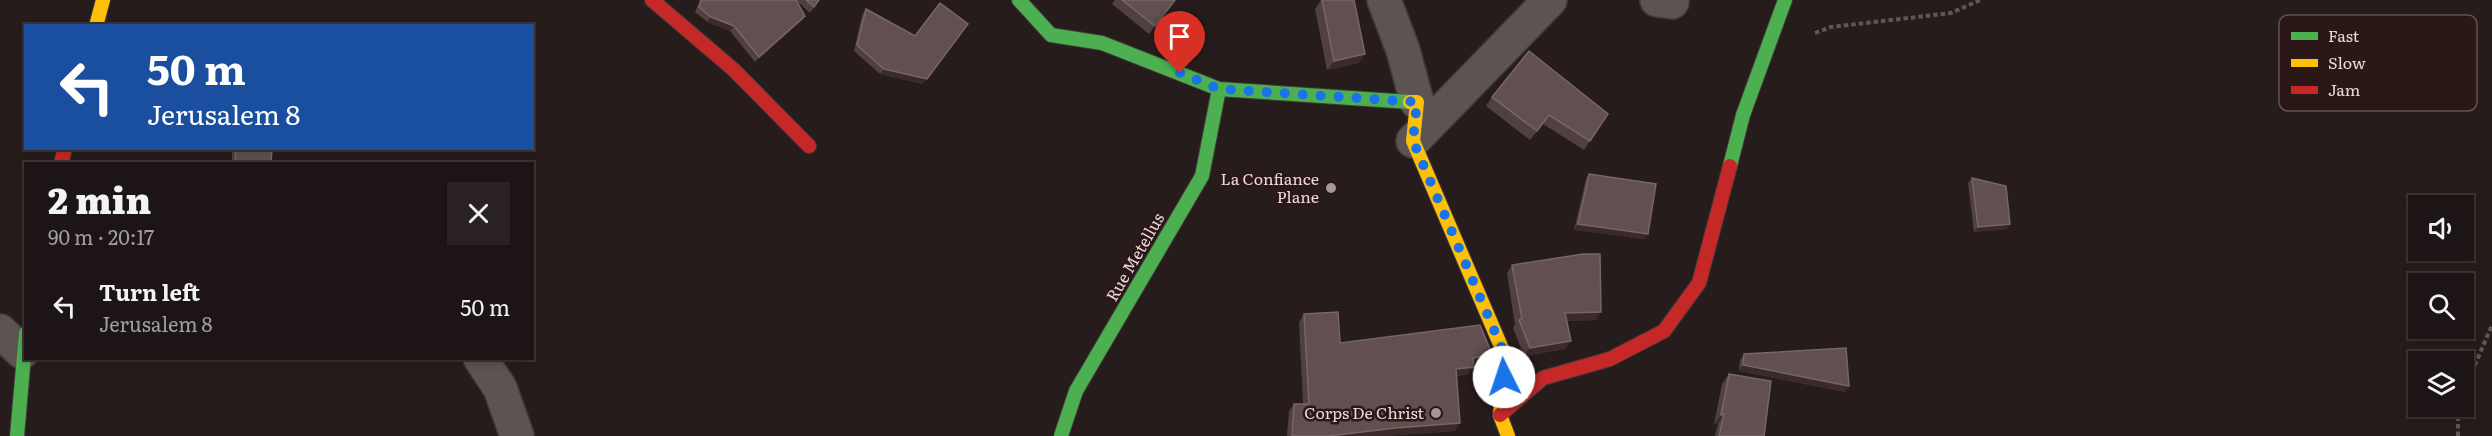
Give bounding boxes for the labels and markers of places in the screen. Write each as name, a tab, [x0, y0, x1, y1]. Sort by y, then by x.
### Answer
pin	[1154, 11, 1205, 73]
place label: La Confiance Plane	[1221, 166, 1319, 208]
marker: La Confiance Plane	[1324, 181, 1338, 195]
place label: Corps De Christ	[1304, 400, 1425, 424]
marker: Corps De Christ	[1429, 406, 1443, 420]

